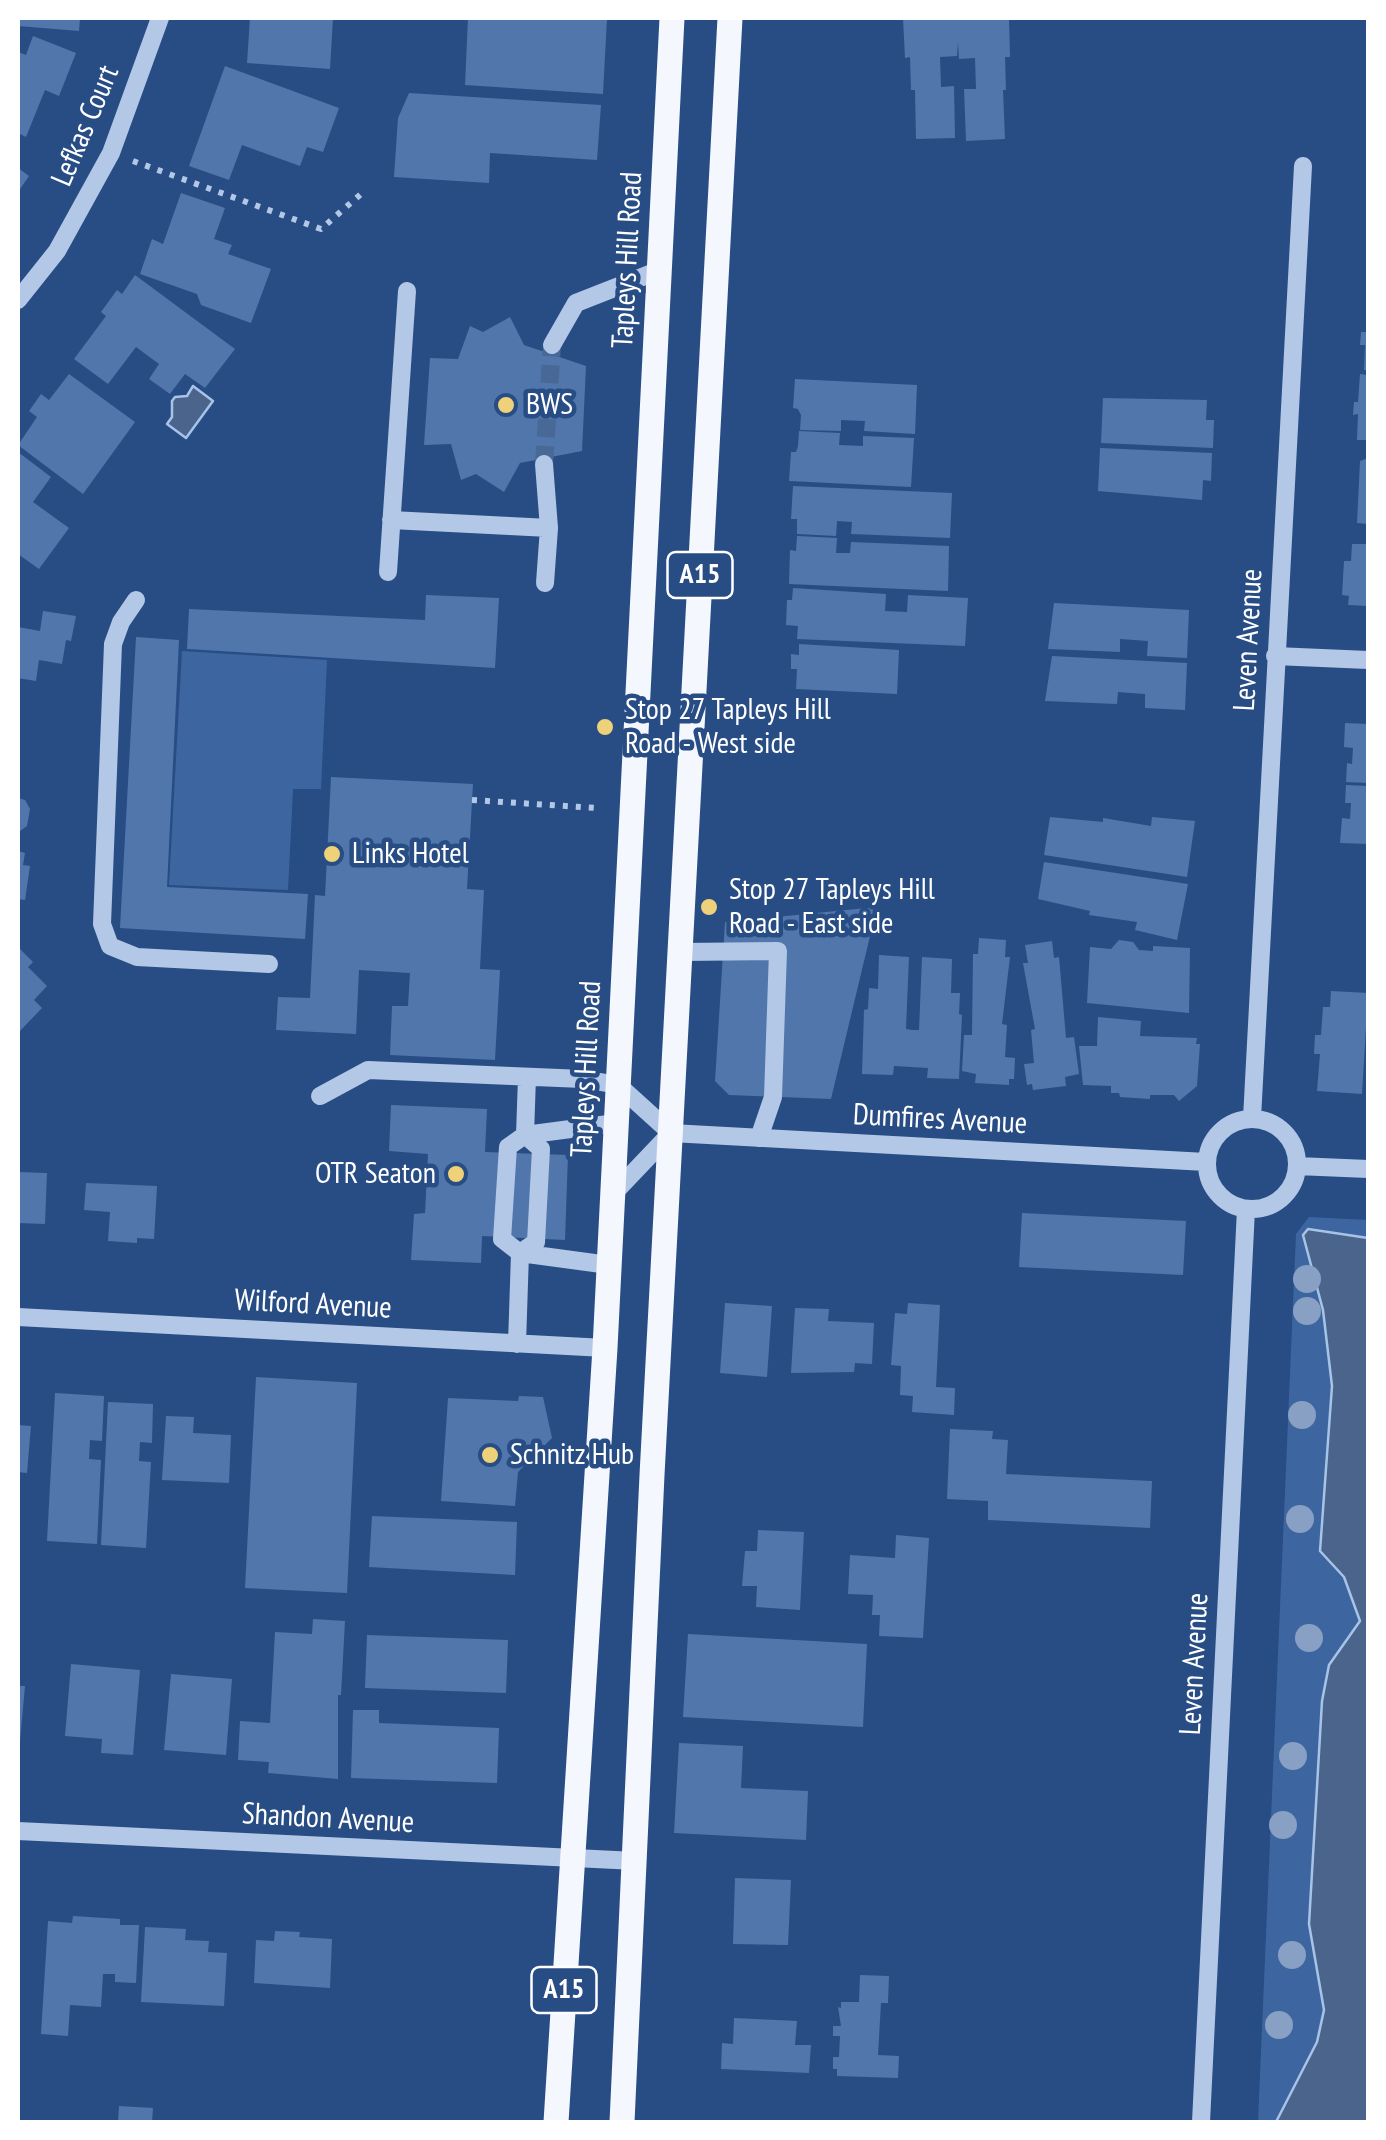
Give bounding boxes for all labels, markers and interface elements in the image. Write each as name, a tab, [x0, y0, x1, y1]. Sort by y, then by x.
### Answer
street label: Lefkas Court	[45, 60, 127, 192]
street label: Tapleys Hill Road	[605, 171, 651, 349]
place label: BWS	[526, 387, 573, 423]
marker: BWS	[495, 394, 517, 416]
road number: A15	[668, 552, 732, 598]
street label: Leven Avenue	[1227, 568, 1271, 712]
place label: Stop 27 Tapleys Hill Road - West side	[625, 692, 831, 762]
marker: Stop 27 Tapleys Hill Road - West side	[594, 716, 616, 738]
place label: Links Hotel	[352, 836, 469, 872]
marker: Links Hotel	[321, 843, 343, 865]
place label: Stop 27 Tapleys Hill Road - East side	[729, 872, 935, 942]
marker: Stop 27 Tapleys Hill Road - East side	[698, 896, 720, 918]
street label: Tapleys Hill Road	[564, 980, 610, 1158]
street label: Dumfires Avenue	[852, 1097, 1028, 1143]
place label: OTR Seaton	[315, 1156, 436, 1192]
marker: OTR Seaton	[445, 1163, 467, 1185]
street label: Wilford Avenue	[233, 1283, 393, 1327]
place label: Schnitz Hub	[510, 1437, 634, 1473]
marker: Schnitz Hub	[479, 1444, 501, 1466]
street label: Leven Avenue	[1173, 1592, 1217, 1736]
street label: Shandon Avenue	[241, 1797, 415, 1841]
road number: A15	[532, 1967, 596, 2013]

